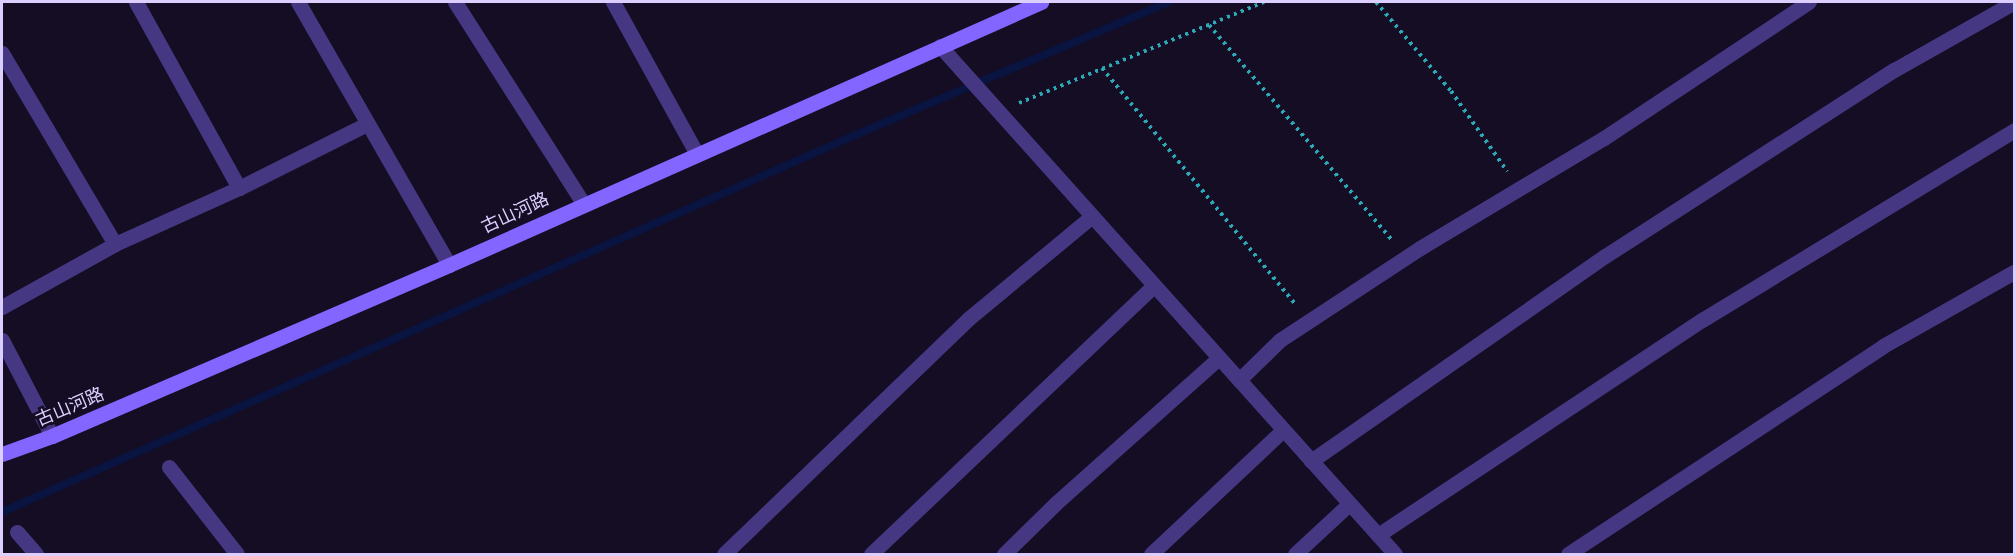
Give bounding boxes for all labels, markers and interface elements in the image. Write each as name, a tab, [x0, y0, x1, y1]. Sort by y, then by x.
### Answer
street label: 古山河路	[478, 188, 552, 238]
street label: 古山河路	[33, 383, 107, 431]

